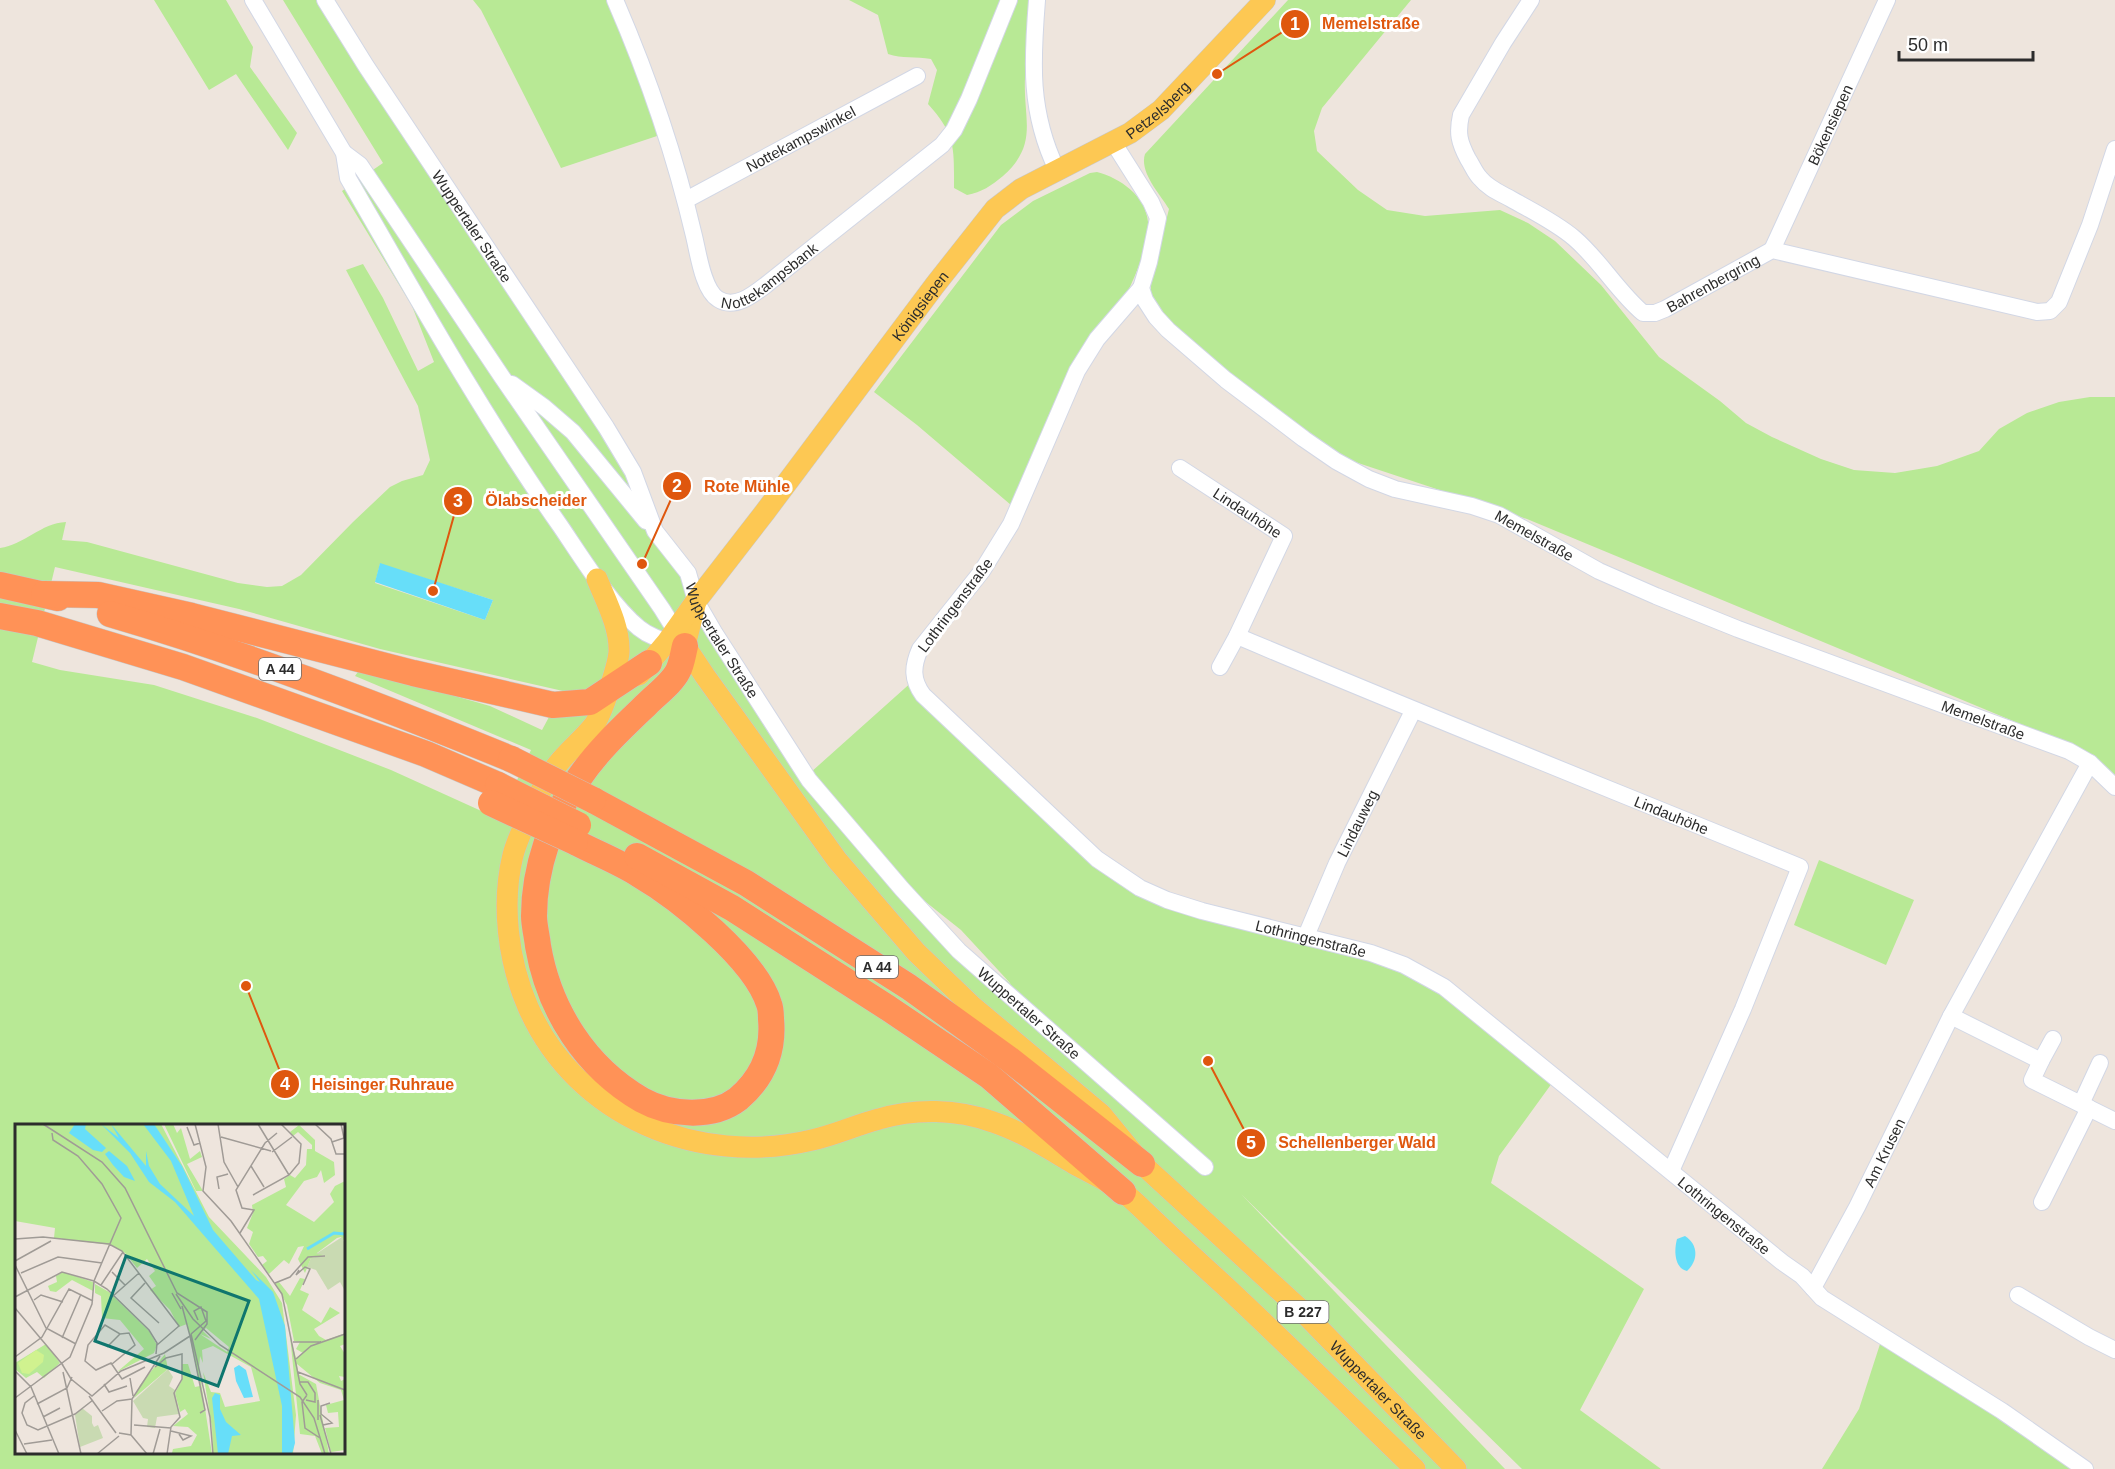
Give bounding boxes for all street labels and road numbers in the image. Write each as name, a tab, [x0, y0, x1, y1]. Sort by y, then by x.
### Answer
street label: Petzelsberg	[1122, 77, 1193, 142]
street label: Bökensiepen	[1804, 82, 1856, 168]
street label: Nottekampswinkel	[743, 102, 858, 175]
street label: Wuppertaler Straße	[429, 167, 516, 285]
street label: Nottekampsbank	[720, 239, 821, 312]
street label: Bahrenbergring	[1663, 250, 1762, 315]
street label: Königsiepen	[888, 267, 951, 344]
street label: Lindauhöhe	[1210, 484, 1285, 541]
street label: Memelstraße	[1492, 506, 1577, 564]
street label: Lothringenstraße	[914, 555, 996, 655]
street label: Wuppertaler Straße	[683, 581, 762, 701]
road number: A 44	[259, 658, 301, 680]
street label: Memelstraße	[1939, 696, 2027, 743]
street label: Lindauweg	[1333, 787, 1381, 859]
street label: Lindauhöhe	[1632, 792, 1711, 837]
street label: Lothringenstraße	[1254, 916, 1368, 960]
road number: A 44	[856, 956, 898, 978]
street label: Wuppertaler Straße	[975, 963, 1084, 1062]
street label: Am Krusen	[1860, 1115, 1908, 1189]
street label: Lothringenstraße	[1675, 1173, 1774, 1258]
road number: B 227	[1278, 1301, 1328, 1323]
street label: Wuppertaler Straße	[1327, 1337, 1430, 1442]

